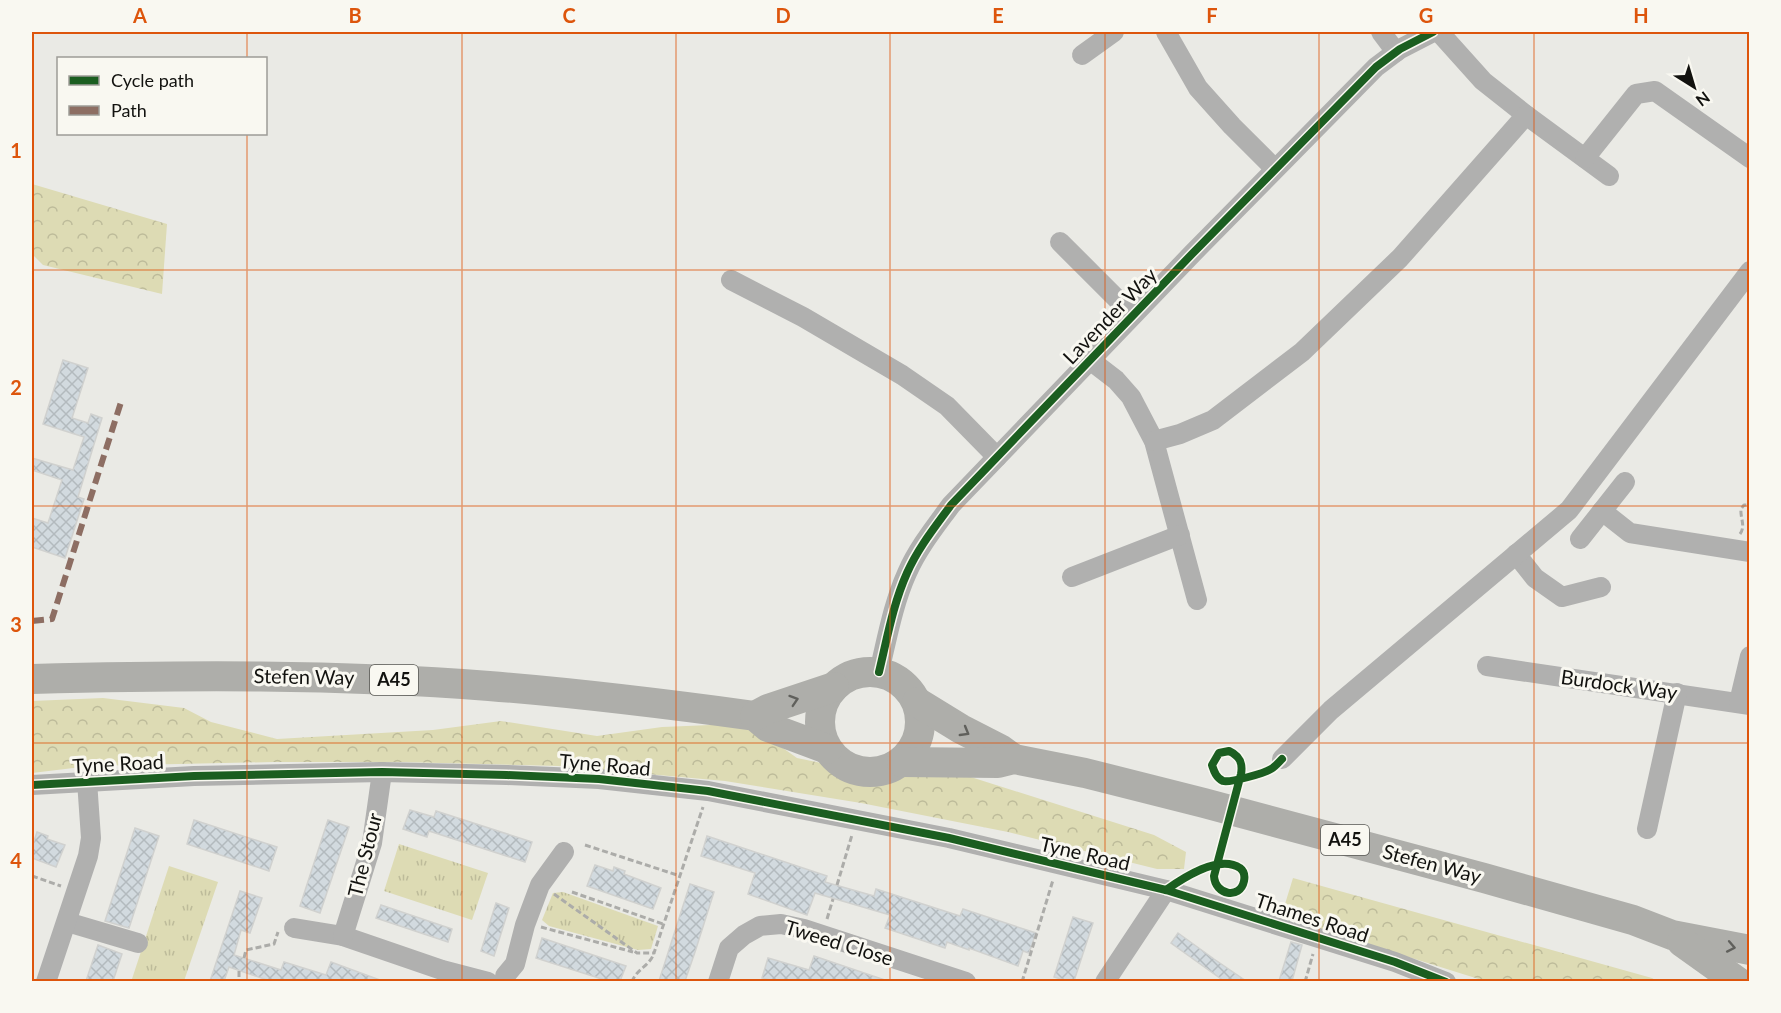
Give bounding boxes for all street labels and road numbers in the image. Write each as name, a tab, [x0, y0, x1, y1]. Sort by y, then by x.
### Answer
street label: Lavender Way	[1057, 262, 1162, 369]
street label: Stefen Way	[253, 663, 355, 689]
street label: Burdock Way	[1559, 664, 1680, 704]
road number: A45	[370, 665, 418, 695]
street label: Tyne Road	[558, 748, 652, 780]
street label: Tyne Road	[72, 749, 164, 777]
street label: The Stour	[342, 810, 386, 899]
road number: A45	[1321, 825, 1369, 855]
street label: Tyne Road	[1038, 831, 1133, 875]
street label: Stefen Way	[1380, 838, 1485, 888]
street label: Thames Road	[1253, 887, 1372, 947]
street label: Tweed Close	[782, 914, 896, 970]

